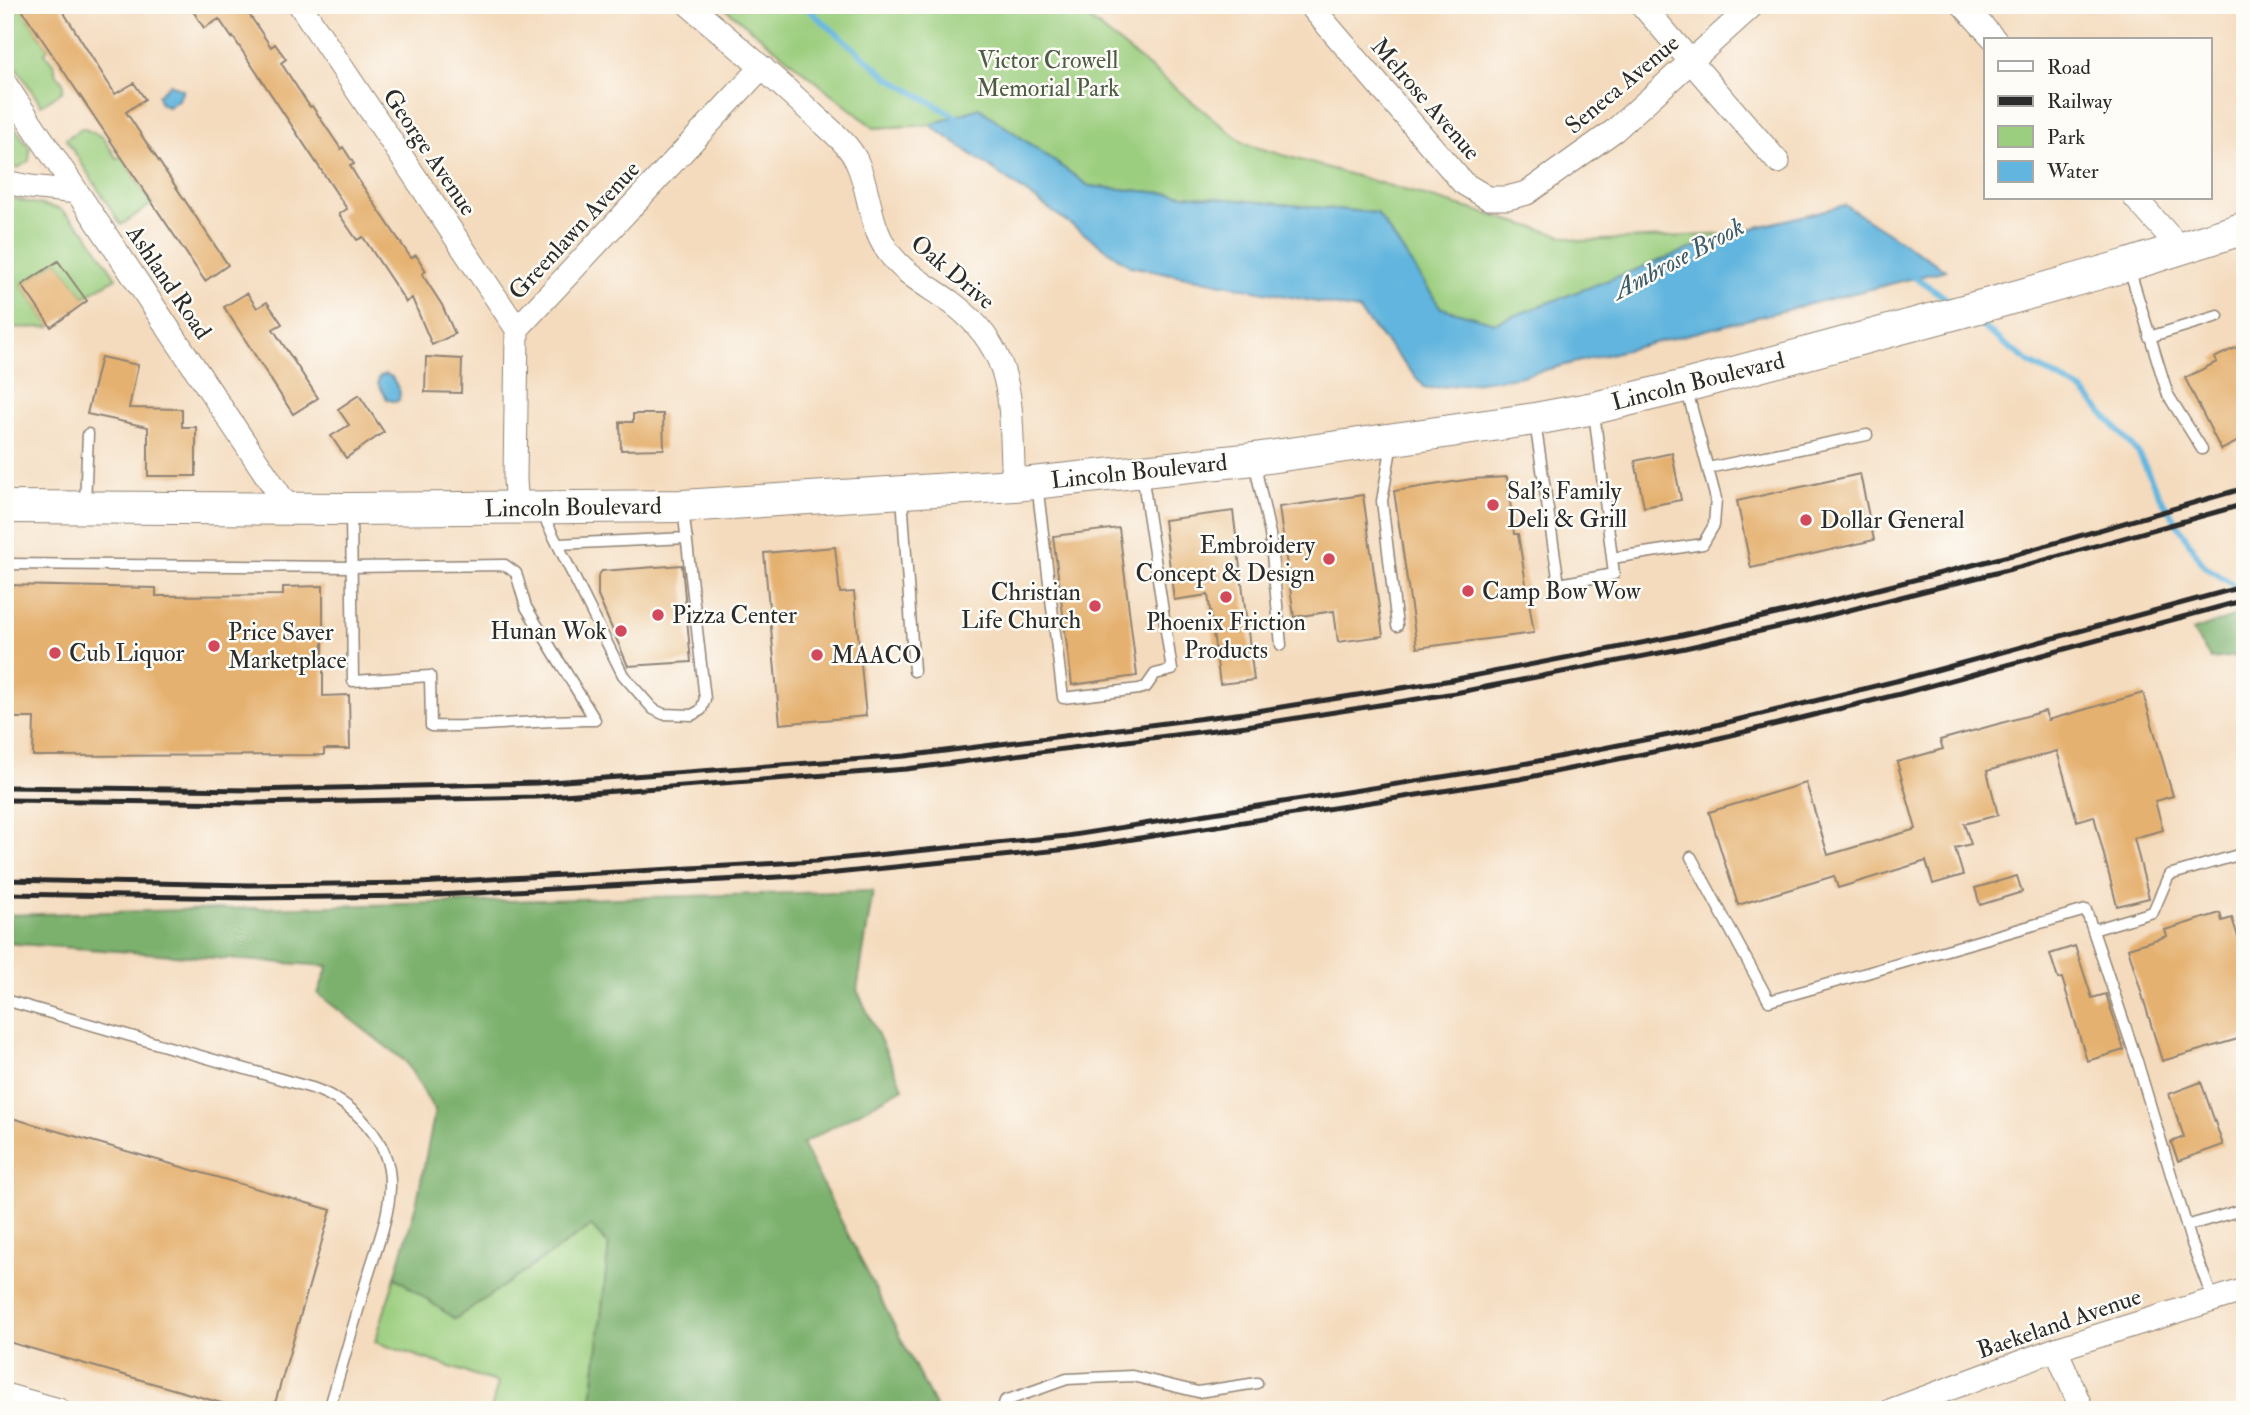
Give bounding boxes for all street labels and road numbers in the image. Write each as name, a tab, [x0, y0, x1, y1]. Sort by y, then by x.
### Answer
street label: Seneca Avenue	[1559, 28, 1686, 141]
street label: Melrose Avenue	[1364, 32, 1487, 167]
street label: George Avenue	[376, 83, 484, 222]
street label: Greenlawn Avenue	[502, 154, 647, 306]
street label: Ashland Road	[118, 218, 218, 346]
street label: Oak Drive	[904, 228, 1001, 317]
street label: Lincoln Boulevard	[1608, 345, 1788, 418]
street label: Lincoln Boulevard	[1049, 447, 1229, 496]
street label: Lincoln Boulevard	[484, 490, 662, 525]
street label: Baekeland Avenue	[1973, 1281, 2145, 1366]

